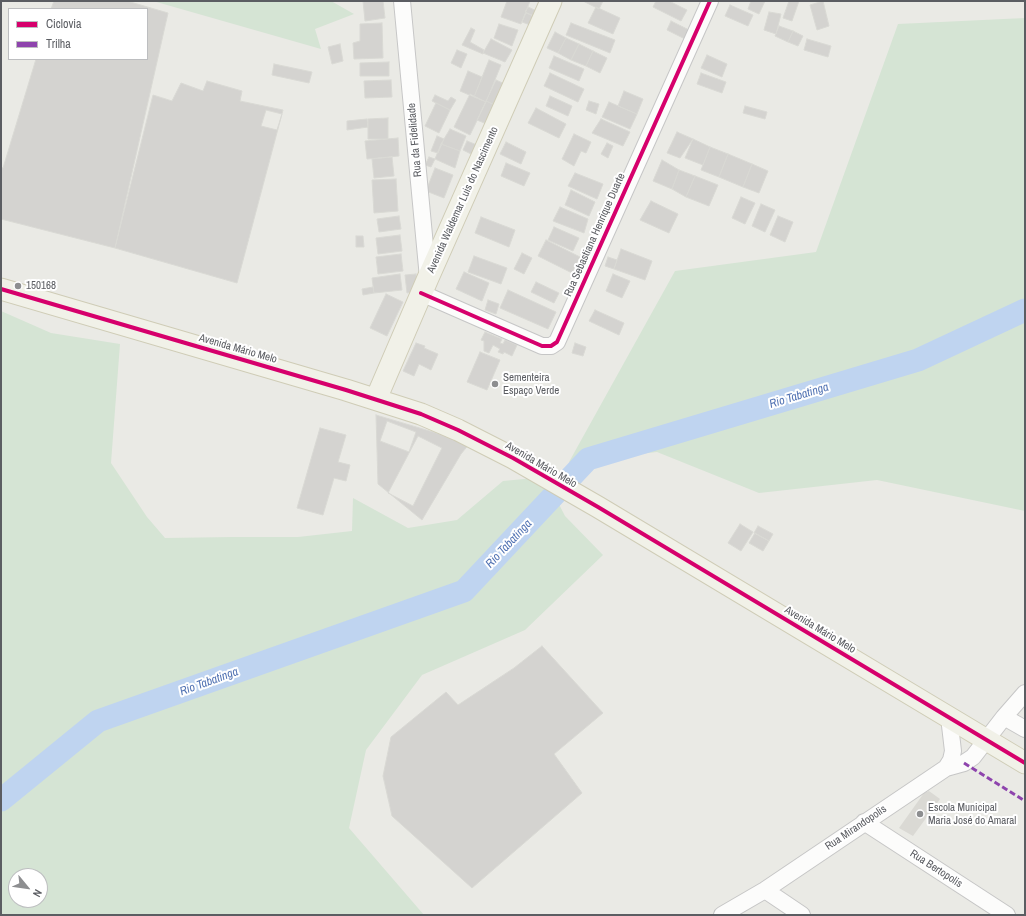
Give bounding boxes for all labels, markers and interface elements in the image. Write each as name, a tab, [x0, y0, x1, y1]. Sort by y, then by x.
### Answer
legend	[8, 8, 148, 60]
text: Ciclovia	[46, 16, 82, 32]
text: Trilha	[46, 36, 71, 52]
street label: Rua da Fidelidade	[405, 102, 425, 178]
street label: Avenida Waldemar Luis do Nascimento	[425, 125, 501, 275]
street label: Rua Sebastiana Henrique Duarte	[562, 171, 628, 299]
place label: 150168	[26, 279, 56, 293]
marker: 150168	[13, 281, 23, 291]
street label: Avenida Mário Melo	[197, 332, 279, 366]
place label: Sementeira Espaço Verde	[503, 371, 559, 397]
marker: Sementeira Espaço Verde	[490, 379, 500, 389]
water label: Rio Tabatinga	[768, 380, 830, 412]
street label: Avenida Mário Melo	[503, 439, 579, 491]
water label: Rio Tabatinga	[483, 517, 535, 571]
street label: Avenida Mário Melo	[782, 604, 858, 656]
water label: Rio Tabatinga	[178, 665, 240, 699]
place label: Escola Municipal Maria José do Amaral	[928, 801, 1016, 827]
street label: Rua Mirandopolis	[823, 803, 889, 853]
marker: Escola Municipal Maria José do Amaral	[915, 809, 925, 819]
street label: Rua Bertopolis	[907, 847, 965, 891]
north arrow	[8, 868, 48, 908]
text: N	[30, 887, 45, 900]

